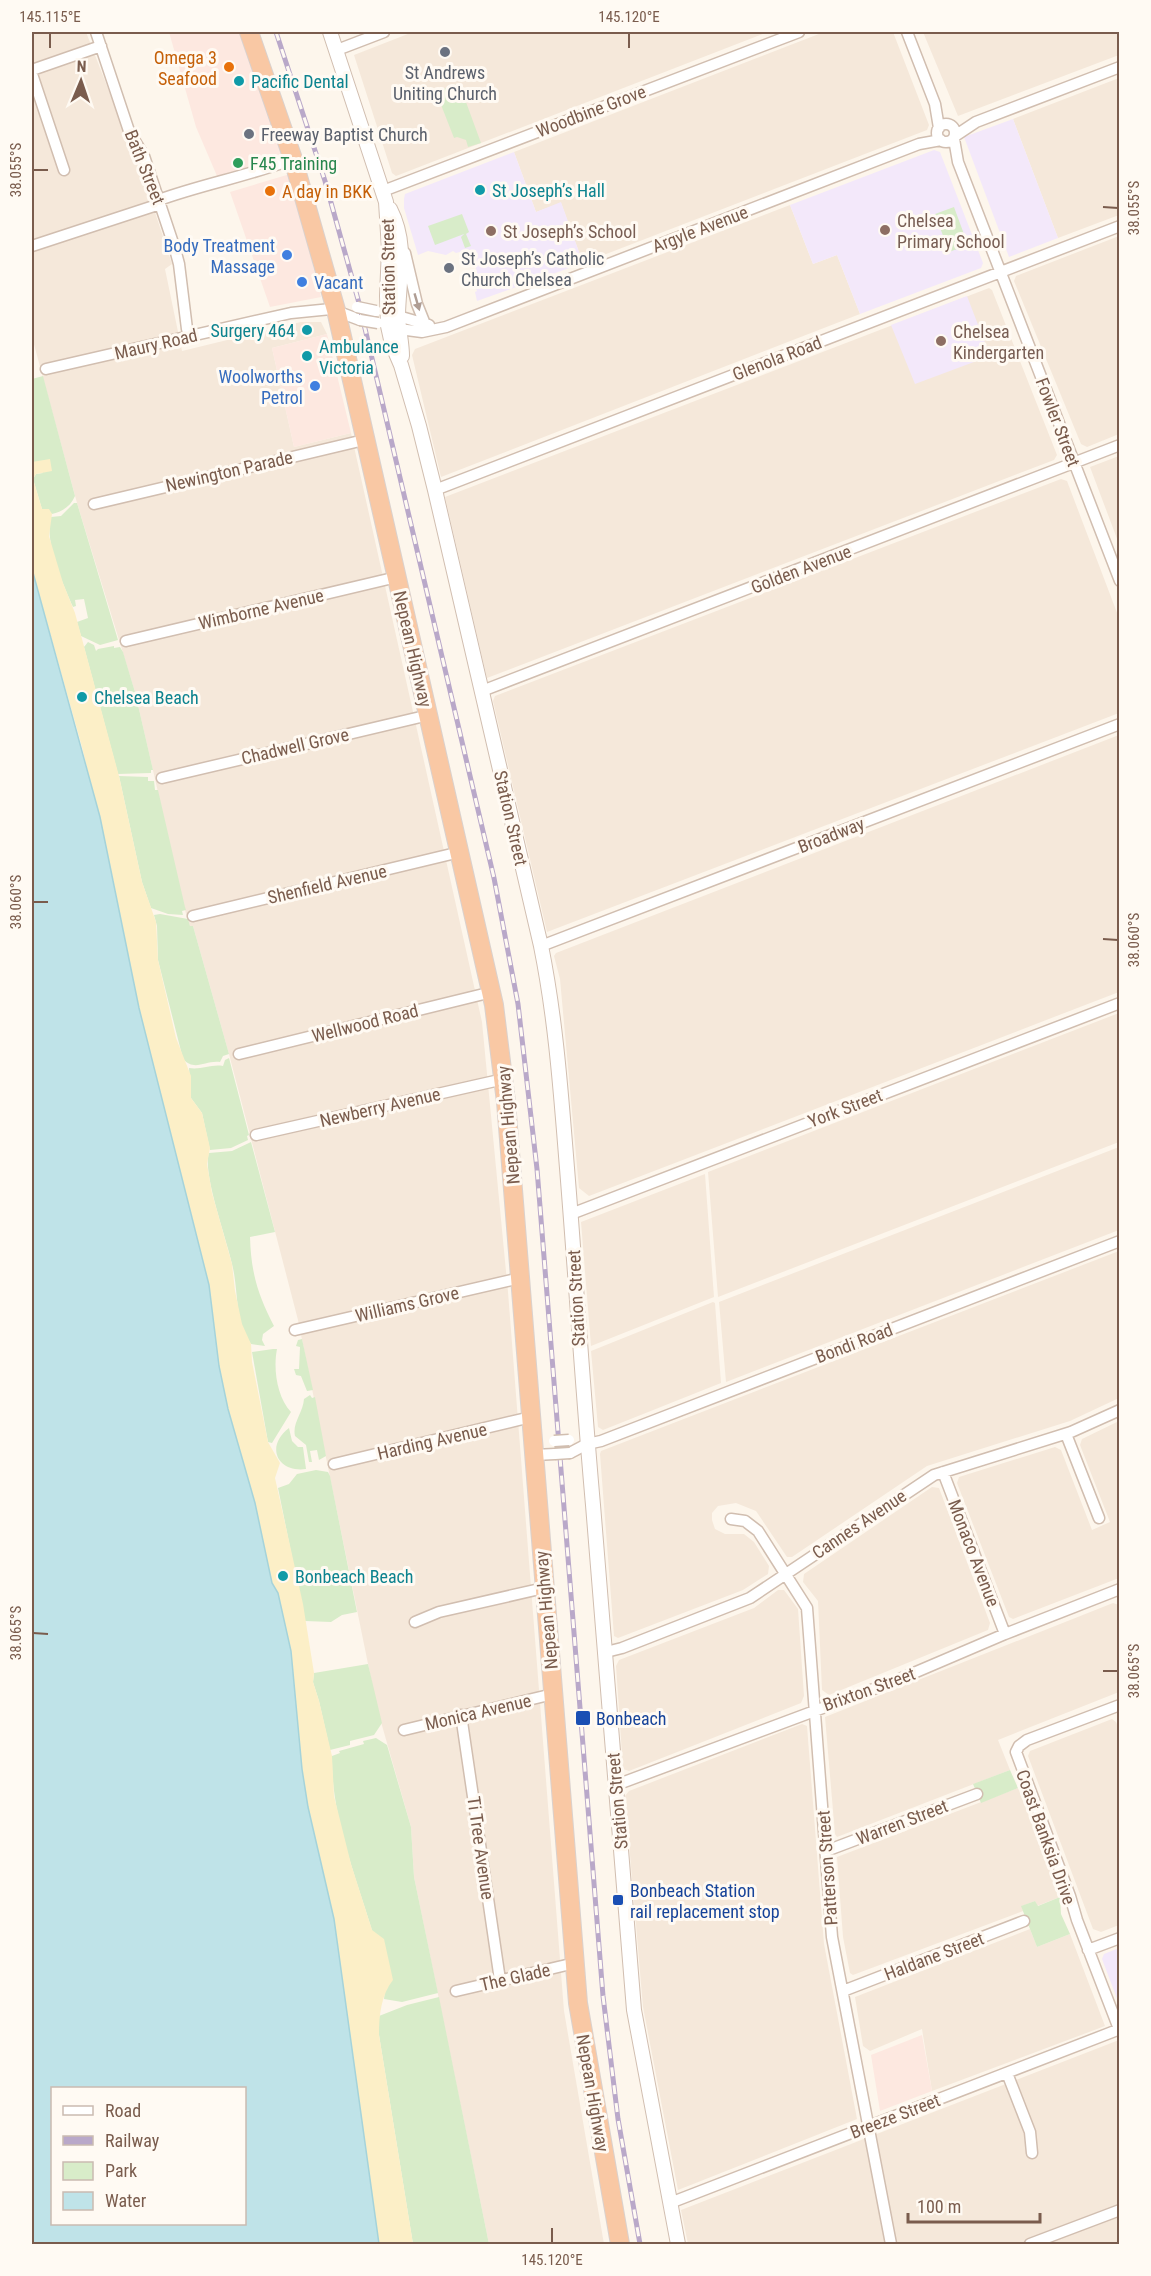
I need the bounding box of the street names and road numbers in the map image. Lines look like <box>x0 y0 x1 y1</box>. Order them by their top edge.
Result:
street label: Woodbine Grove <box>533 80 649 142</box>
street label: Bath Street <box>121 127 169 207</box>
street label: Argyle Avenue <box>649 201 751 257</box>
street label: Station Street <box>377 218 399 316</box>
street label: Maury Road <box>113 324 199 364</box>
street label: Glenola Road <box>729 331 825 385</box>
street label: Fowler Street <box>1031 375 1085 469</box>
street label: Newington Parade <box>163 446 295 496</box>
street label: Golden Avenue <box>748 540 854 598</box>
street label: Wimborne Avenue <box>196 584 326 634</box>
street label: Nepean Highway <box>389 589 437 710</box>
street label: Chadwell Grove <box>239 723 351 769</box>
street label: Station Street <box>490 768 532 868</box>
street label: Broadway <box>795 813 868 857</box>
street label: Shenfield Avenue <box>265 860 389 908</box>
street label: Wellwood Road <box>310 1000 420 1046</box>
street label: Nepean Highway <box>492 1064 524 1185</box>
street label: Newberry Avenue <box>318 1083 442 1131</box>
street label: York Street <box>805 1084 885 1132</box>
street label: Station Street <box>563 1249 589 1347</box>
street label: Williams Grove <box>353 1282 461 1326</box>
street label: Bondi Road <box>812 1319 896 1367</box>
street label: Harding Avenue <box>375 1418 489 1464</box>
street label: Cannes Avenue <box>808 1485 910 1563</box>
street label: Monaco Avenue <box>944 1496 1004 1610</box>
street label: Nepean Highway <box>530 1549 562 1670</box>
street label: Brixton Street <box>820 1663 918 1715</box>
street label: Monica Avenue <box>423 1690 533 1734</box>
street label: Station Street <box>602 1752 632 1850</box>
street label: Coast Banksia Drive <box>1012 1767 1080 1907</box>
street label: Ti Tree Avenue <box>463 1795 499 1901</box>
street label: Warren Street <box>853 1795 951 1849</box>
street label: Patterson Street <box>813 1810 841 1926</box>
street label: Haldane Street <box>881 1927 987 1985</box>
street label: The Glade <box>478 1959 552 1995</box>
street label: Nepean Highway <box>572 2033 614 2154</box>
street label: Breeze Street <box>847 2089 943 2143</box>

